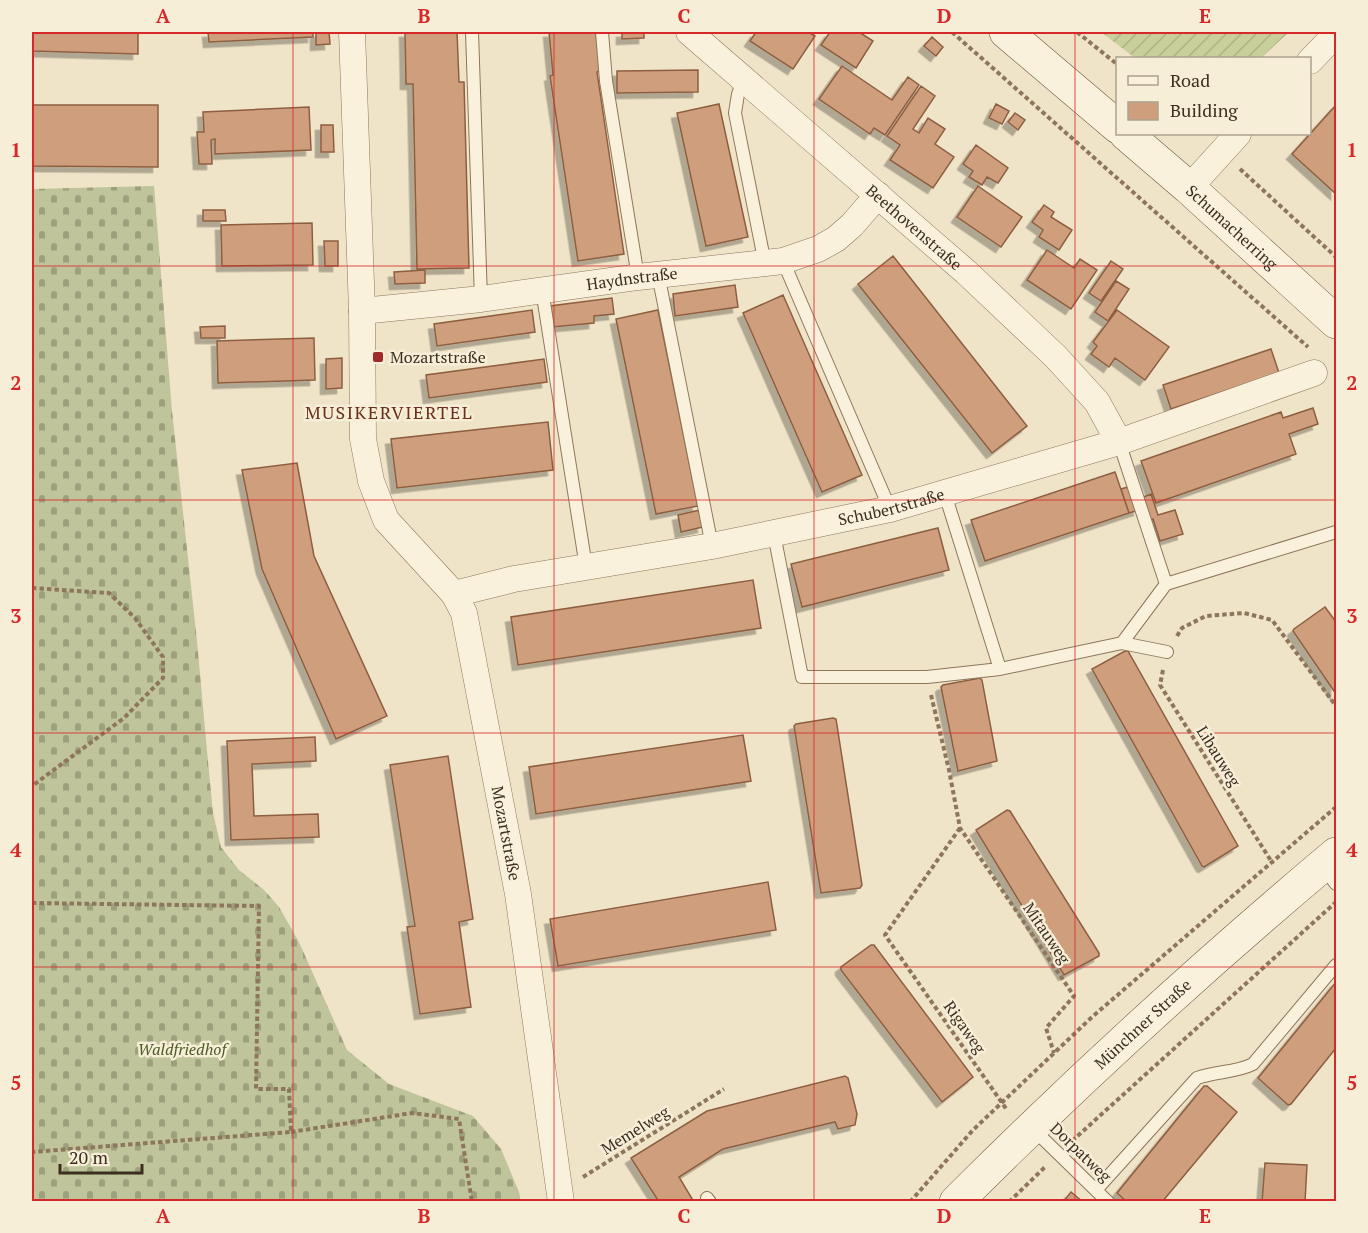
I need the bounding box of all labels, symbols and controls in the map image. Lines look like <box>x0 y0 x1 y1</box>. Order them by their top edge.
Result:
text: A <box>156 2 171 29</box>
text: B <box>418 2 431 29</box>
text: C <box>677 2 691 29</box>
text: D <box>937 2 951 29</box>
text: E <box>1199 2 1211 29</box>
legend <box>1116 57 1311 135</box>
text: Road <box>1170 68 1210 92</box>
text: Building <box>1170 98 1238 122</box>
text: 1 <box>10 136 22 163</box>
text: 1 <box>1346 136 1358 163</box>
street label: Beethovenstraße <box>861 179 967 275</box>
street label: Schumacherring <box>1181 180 1283 275</box>
street label: Haydnstraße <box>585 262 679 295</box>
place label: Mozartstraße <box>390 346 486 368</box>
marker: Mozartstraße <box>371 350 385 364</box>
text: 2 <box>10 369 22 396</box>
text: 2 <box>1346 369 1358 396</box>
district label: MUSIKERVIERTEL <box>305 400 473 424</box>
street label: Schubertstraße <box>836 483 947 531</box>
text: 3 <box>10 602 22 629</box>
text: 3 <box>1346 602 1358 629</box>
street label: Libauweg <box>1192 722 1247 791</box>
street label: Mozartstraße <box>486 784 526 882</box>
text: 4 <box>10 836 22 863</box>
text: 4 <box>1346 836 1358 863</box>
street label: Mitauweg <box>1018 898 1076 969</box>
street label: Münchner Straße <box>1089 974 1196 1074</box>
street label: Rigaweg <box>939 996 991 1058</box>
park label: Waldfriedhof <box>138 1038 229 1060</box>
text: 5 <box>10 1069 22 1096</box>
text: 5 <box>1346 1069 1358 1096</box>
street label: Memelweg <box>597 1100 674 1160</box>
street label: Dorpatweg <box>1046 1117 1117 1187</box>
scale bar <box>60 1137 142 1175</box>
text: 20 m <box>69 1145 109 1169</box>
text: A <box>156 1202 171 1229</box>
text: B <box>418 1202 431 1229</box>
text: C <box>677 1202 691 1229</box>
text: D <box>937 1202 951 1229</box>
text: E <box>1199 1202 1211 1229</box>

